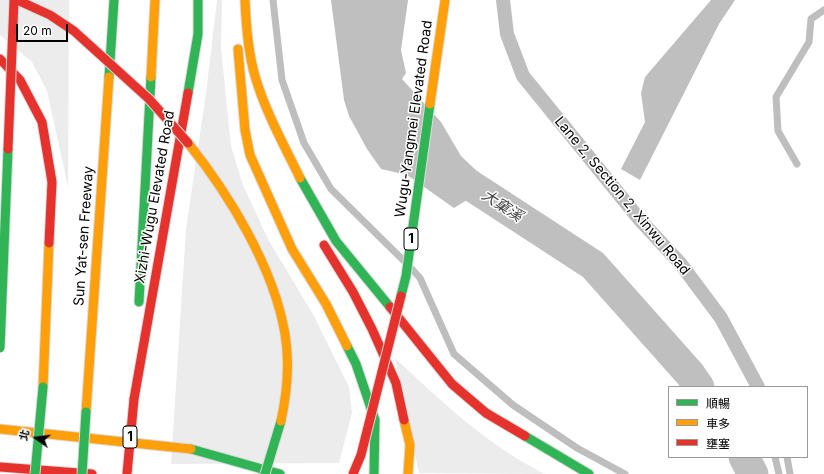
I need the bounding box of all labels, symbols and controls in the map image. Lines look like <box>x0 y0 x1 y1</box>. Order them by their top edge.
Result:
scale bar <box>18 16 70 42</box>
street label: Wugu-Yangmei Elevated Road <box>392 19 436 219</box>
text: 20 m <box>23 23 52 38</box>
street label: Xizhi-Wugu Elevated Road <box>132 109 178 285</box>
street label: Lane 2, Section 2, Xinwu Road <box>551 113 693 279</box>
street label: Sun Yat-sen Freeway <box>71 165 97 307</box>
water label: 大窠溪 <box>478 186 526 226</box>
road number: 1 <box>404 228 418 250</box>
legend <box>668 386 808 458</box>
text: 順暢 <box>706 396 730 411</box>
text: 車多 <box>706 416 730 431</box>
north arrow <box>16 418 56 458</box>
road number: 1 <box>123 426 137 448</box>
text: 北 <box>16 428 32 442</box>
text: 壅塞 <box>706 436 730 451</box>

